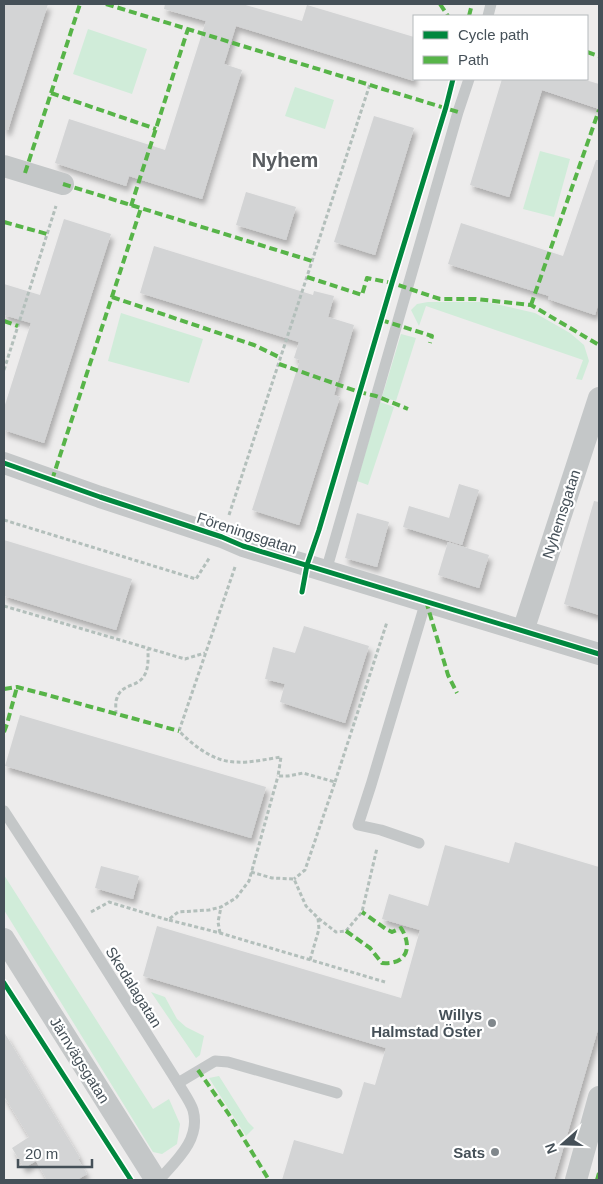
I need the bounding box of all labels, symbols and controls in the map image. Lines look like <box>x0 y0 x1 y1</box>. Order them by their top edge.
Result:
legend <box>413 15 588 80</box>
text: Cycle path <box>458 26 529 43</box>
text: Path <box>458 51 489 68</box>
district label: Nyhem <box>252 149 318 171</box>
street label: Nyhemsgatan <box>539 467 583 561</box>
street label: Föreningsgatan <box>195 509 299 557</box>
street label: Skedalagatan <box>102 944 166 1030</box>
place label: Willys Halmstad Öster <box>371 1006 482 1040</box>
street label: Järnvägsgatan <box>47 1014 113 1106</box>
marker: Willys Halmstad Öster <box>486 1017 498 1029</box>
north arrow <box>538 1119 588 1169</box>
scale bar <box>18 1136 91 1168</box>
text: N <box>542 1141 560 1156</box>
place label: Sats <box>453 1144 485 1161</box>
text: 20 m <box>25 1145 58 1162</box>
marker: Sats <box>489 1146 501 1158</box>

